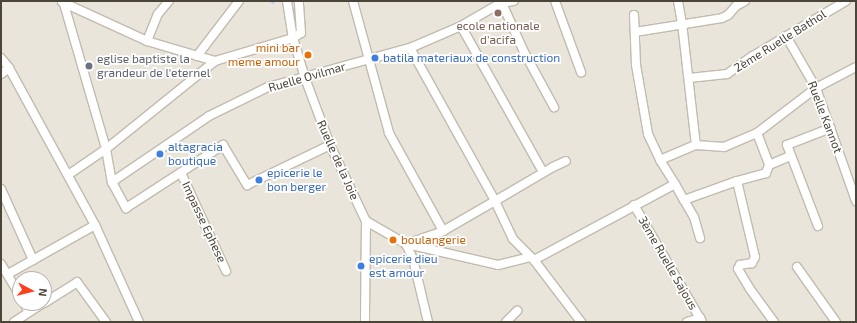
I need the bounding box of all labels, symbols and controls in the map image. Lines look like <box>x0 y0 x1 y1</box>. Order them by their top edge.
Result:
street label: 2ème Ruelle Bathol <box>731 7 829 75</box>
marker: ecole nationale d'acifa <box>493 8 503 18</box>
place label: ecole nationale d'acifa <box>456 19 540 47</box>
place label: mini bar meme amour <box>228 41 300 69</box>
marker: mini bar meme amour <box>303 50 313 60</box>
place label: batila materiaux de construction <box>383 51 560 65</box>
place label: eglise baptiste la grandeur de l'eternel <box>97 52 211 80</box>
marker: batila materiaux de construction <box>370 53 380 63</box>
street label: Ruelle Ovilmar <box>267 59 347 95</box>
marker: eglise baptiste la grandeur de l'eternel <box>84 61 94 71</box>
street label: Ruelle Kannot <box>805 79 845 155</box>
street label: Ruelle de la Joie <box>314 118 362 202</box>
place label: altagracia boutique <box>168 140 223 168</box>
marker: altagracia boutique <box>155 149 165 159</box>
place label: epicerie le bon berger <box>267 166 326 194</box>
marker: epicerie le bon berger <box>254 175 264 185</box>
street label: Impasse Ephese <box>179 179 229 265</box>
street label: 3ème Ruelle Sajous <box>635 214 701 312</box>
place label: boulangerie <box>401 233 466 247</box>
marker: boulangerie <box>388 235 398 245</box>
place label: epicerie dieu est amour <box>369 252 438 280</box>
marker: epicerie dieu est amour <box>356 261 366 271</box>
north arrow <box>12 271 52 311</box>
text: N <box>36 288 50 297</box>

